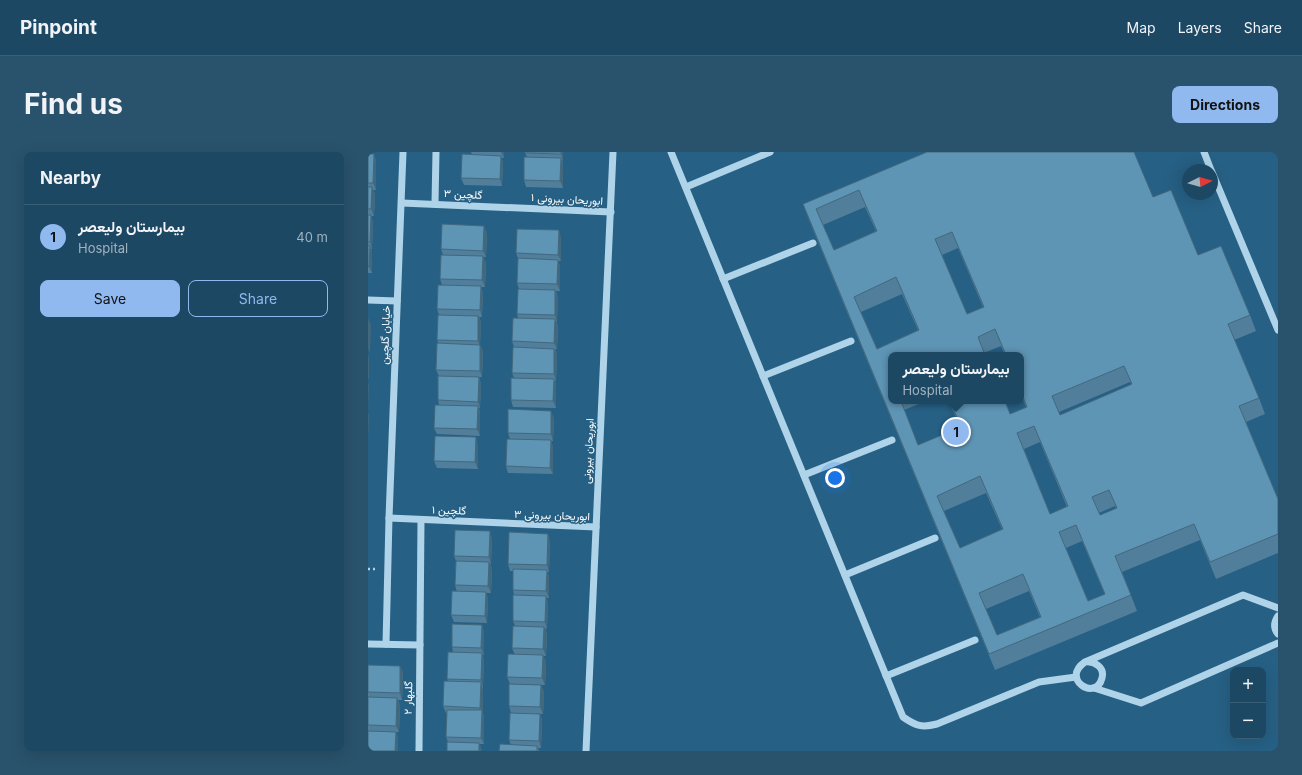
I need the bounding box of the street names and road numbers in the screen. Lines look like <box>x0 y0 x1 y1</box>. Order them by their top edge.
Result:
street label: گلچین ۳ <box>443 186 483 203</box>
street label: ابوریحان بیرونی ۱ <box>531 190 603 208</box>
street label: خیابان گلچین <box>377 305 394 365</box>
street label: ابوریحان بیرونی <box>579 418 597 484</box>
street label: گلچین ۱ <box>431 502 467 519</box>
street label: ابوریحان بیرونی ۳ <box>514 507 590 523</box>
street label: گلبهار ۲ <box>401 681 415 715</box>

